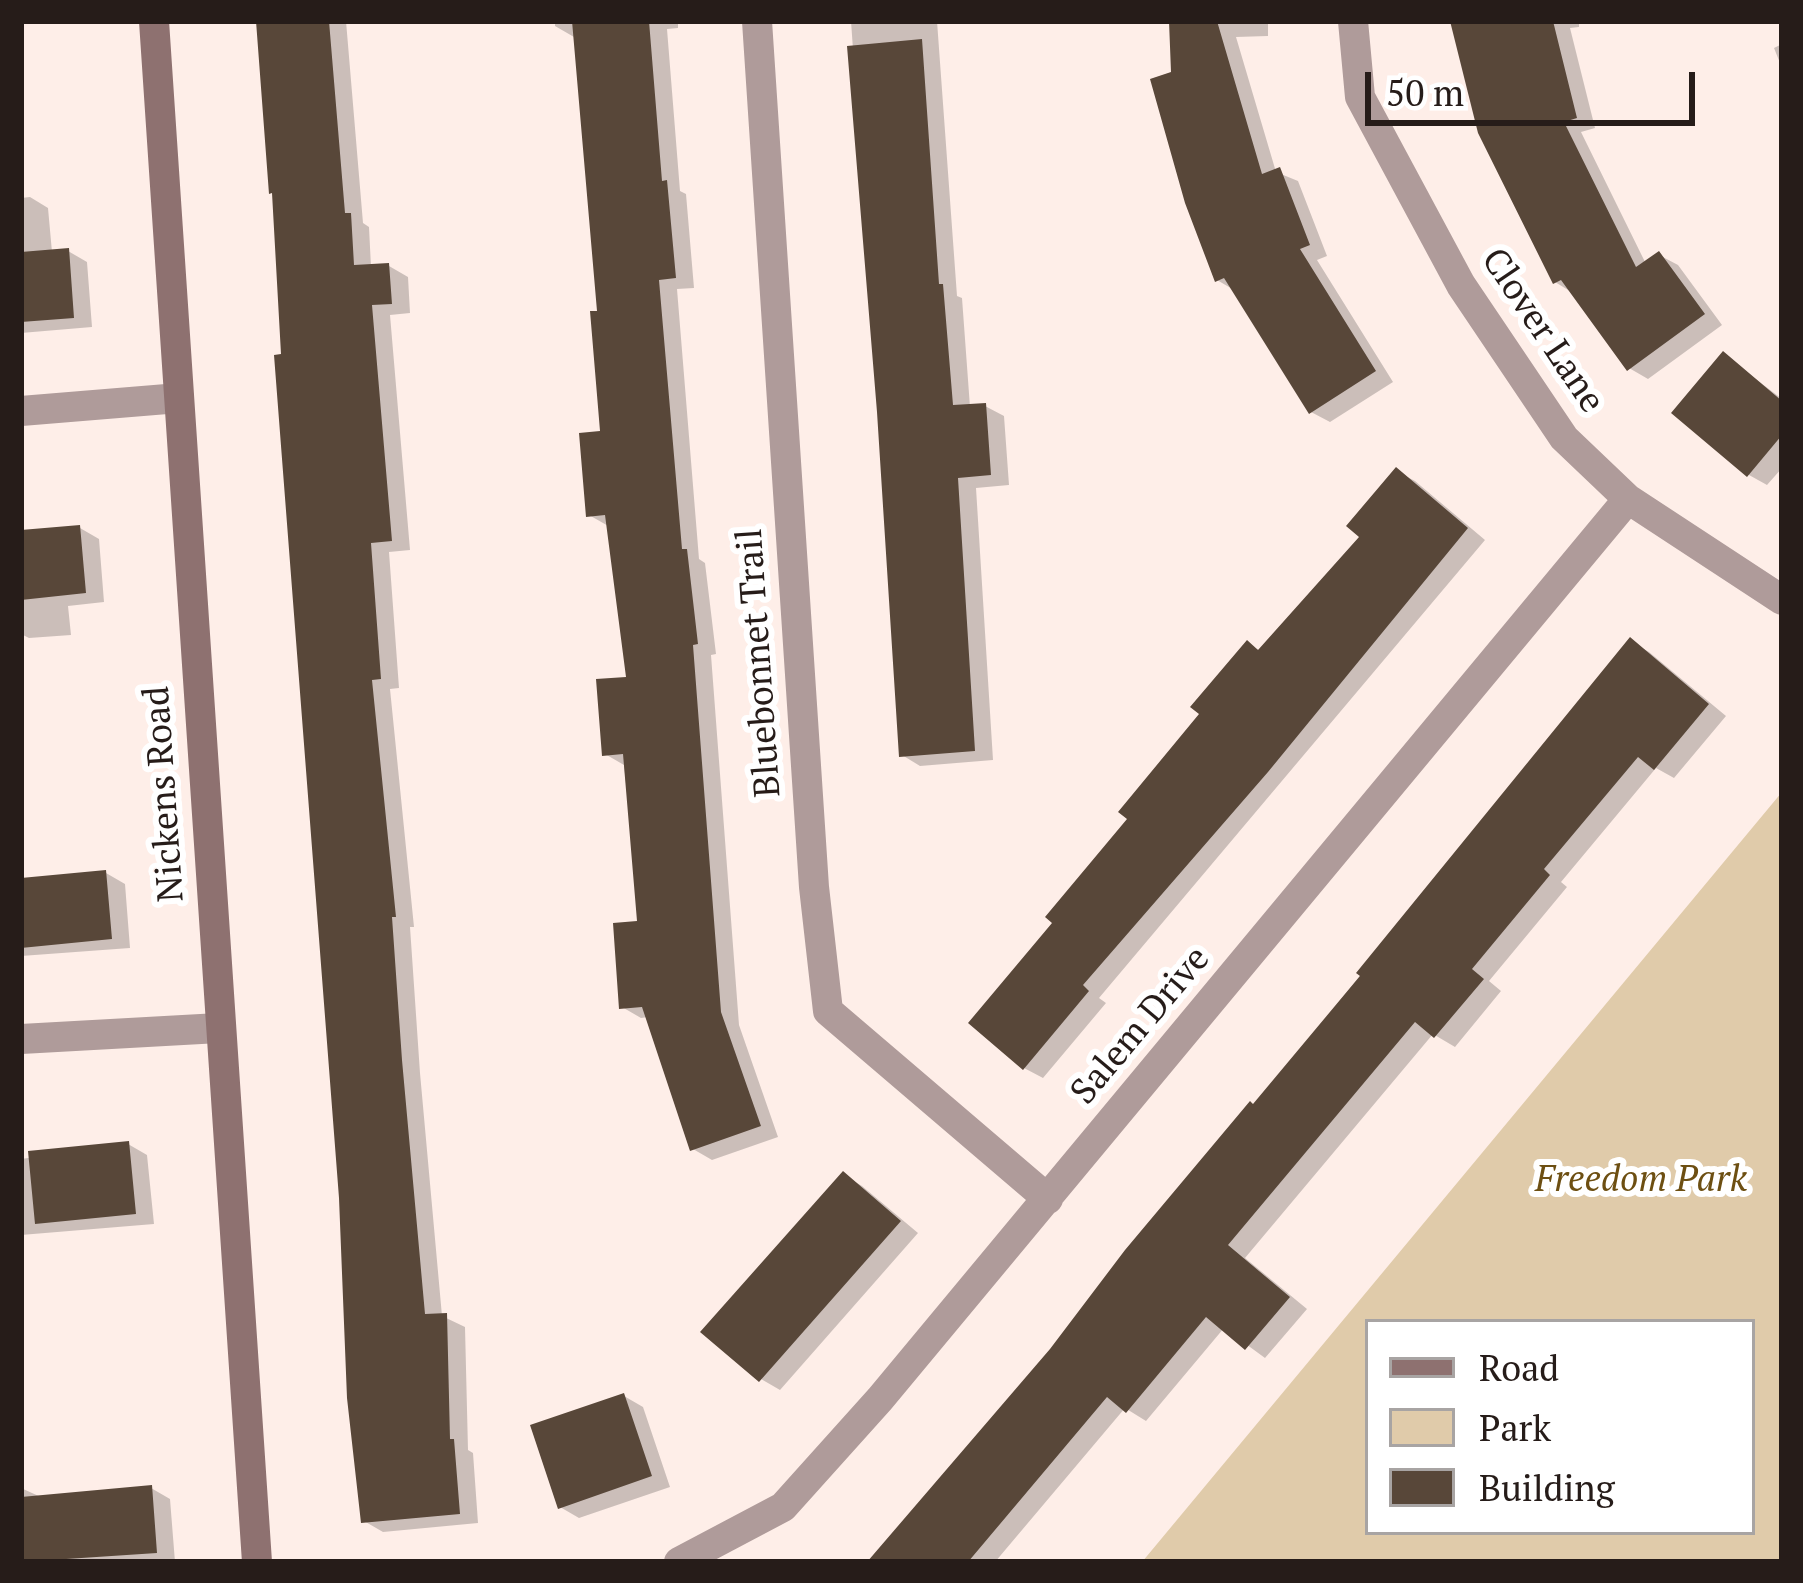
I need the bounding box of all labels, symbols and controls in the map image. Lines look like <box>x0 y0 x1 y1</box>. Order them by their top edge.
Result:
scale bar <box>1371 48 1701 122</box>
text: 50 m <box>1386 69 1464 116</box>
street label: Clover Lane <box>1471 241 1613 421</box>
street label: Bluebonnet Trail <box>729 527 791 799</box>
street label: Nickens Road <box>136 685 194 903</box>
street label: Salem Drive <box>1063 939 1219 1113</box>
park label: Freedom Park <box>1535 1159 1747 1203</box>
legend <box>1365 1319 1755 1535</box>
text: Road <box>1479 1344 1559 1391</box>
text: Park <box>1479 1404 1551 1451</box>
text: Building <box>1479 1464 1615 1511</box>

